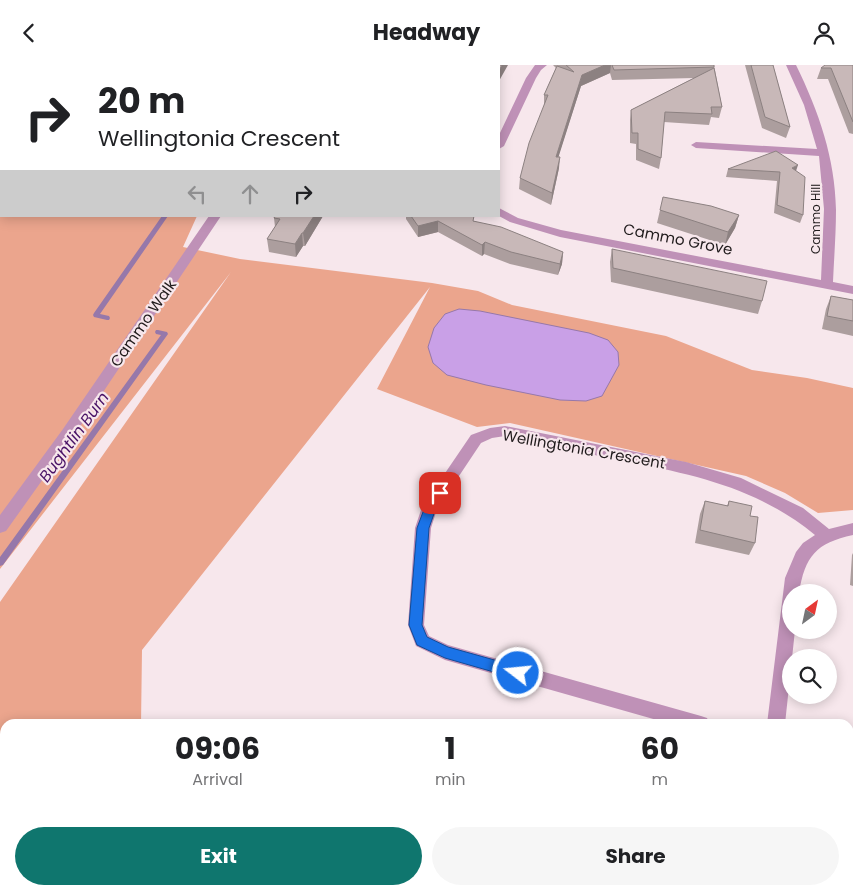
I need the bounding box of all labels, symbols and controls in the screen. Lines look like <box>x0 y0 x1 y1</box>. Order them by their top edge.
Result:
text: Headway <box>373 17 480 48</box>
icon: back <box>15 19 43 47</box>
icon: person <box>810 19 838 47</box>
text: 20 m <box>98 76 185 125</box>
icon: right <box>15 85 80 150</box>
text: Wellingtonia Crescent <box>98 123 340 154</box>
icon: left <box>183 180 211 208</box>
icon: ahead <box>236 180 264 208</box>
icon: right <box>289 180 317 208</box>
street label: Cammo Hill <box>807 184 824 254</box>
street label: Cammo Grove <box>622 218 734 260</box>
street label: Cammo Walk <box>105 275 181 371</box>
water label: Bughtlin Burn <box>34 387 114 487</box>
street label: Wellingtonia Crescent <box>501 424 667 474</box>
pin <box>419 472 461 514</box>
icon: arrive <box>426 479 454 507</box>
north arrow <box>782 584 838 639</box>
map controls <box>782 584 837 704</box>
position arrow <box>491 646 543 698</box>
button: search <box>782 649 837 704</box>
text: 09:06 <box>175 727 260 770</box>
text: 1 <box>445 727 456 770</box>
text: 60 <box>640 727 679 770</box>
text: Arrival <box>192 768 243 791</box>
text: min <box>435 768 466 791</box>
text: m <box>652 768 668 791</box>
button: Exit <box>15 827 422 885</box>
button: Share <box>432 827 839 885</box>

